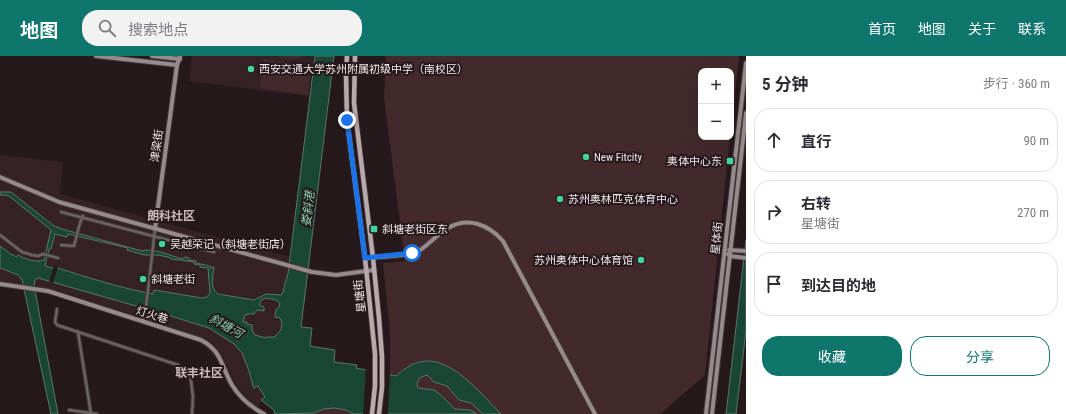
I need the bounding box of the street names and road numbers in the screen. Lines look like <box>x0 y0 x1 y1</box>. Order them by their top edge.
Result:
street label: 津梁街 <box>148 129 166 163</box>
street label: 星体街 <box>709 221 725 255</box>
street label: 星塘街 <box>352 279 368 313</box>
street label: 灯火巷 <box>134 304 170 326</box>

